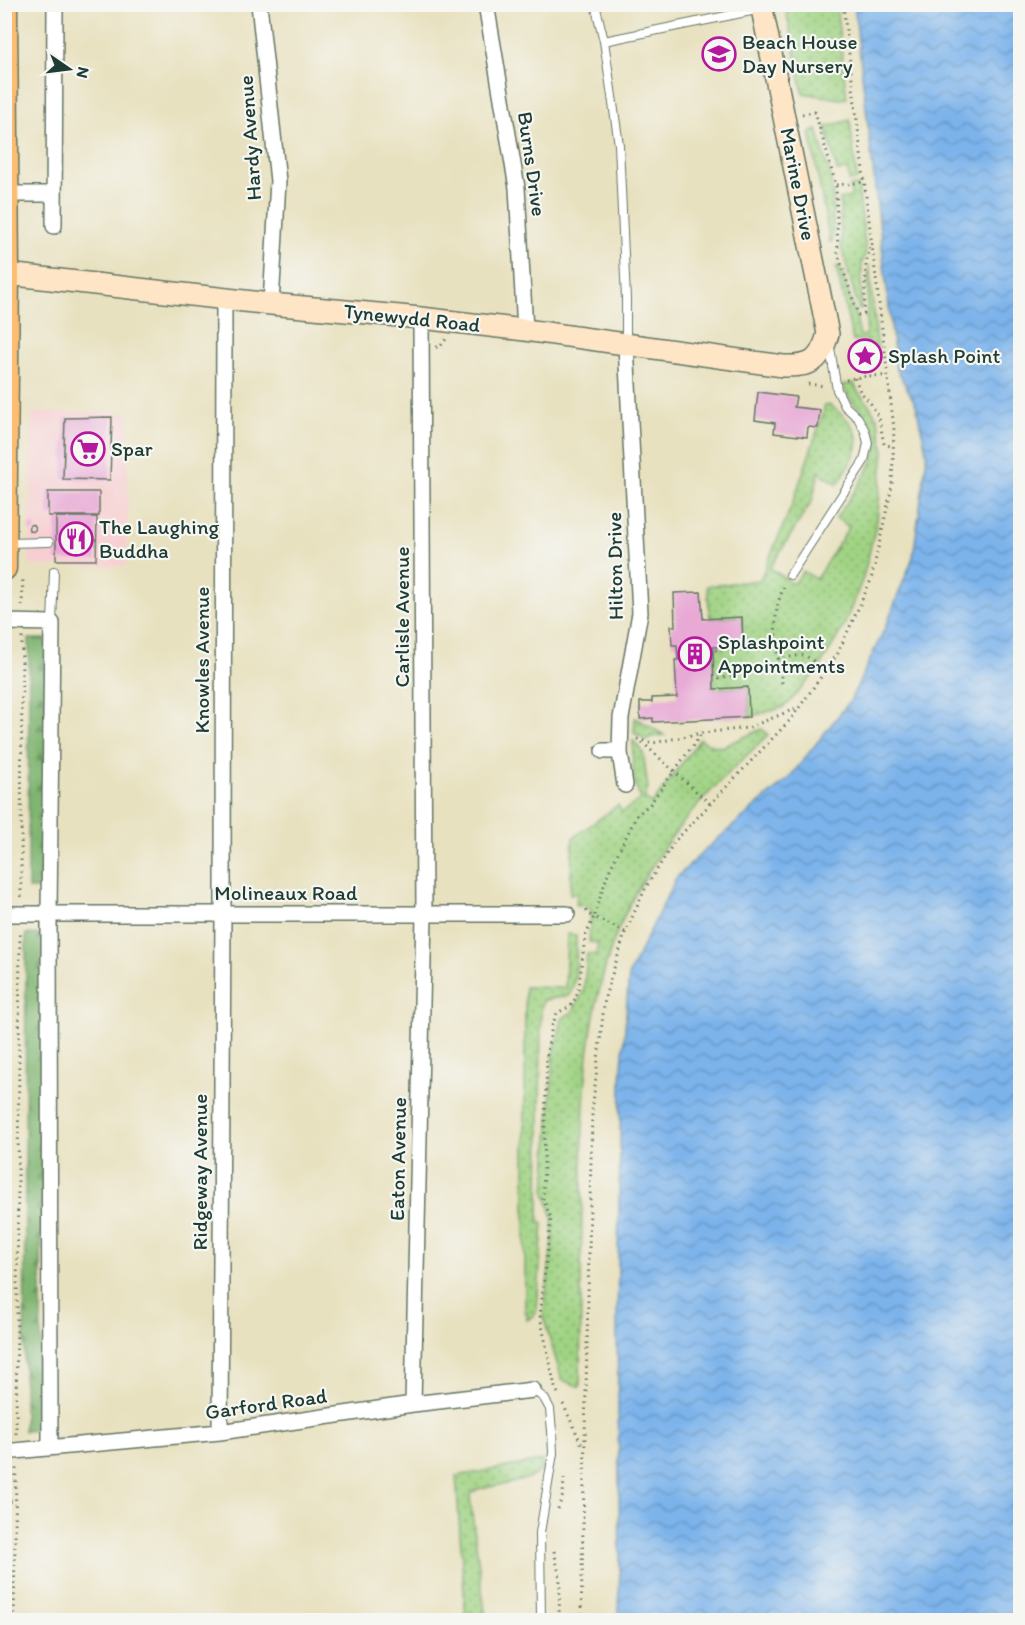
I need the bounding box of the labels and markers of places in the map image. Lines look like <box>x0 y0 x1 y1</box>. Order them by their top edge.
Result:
place label: Beach House Day Nursery <box>742 29 857 78</box>
school or university icon: Beach House Day Nursery <box>701 36 737 72</box>
place icon: Splash Point <box>847 338 883 374</box>
place label: Splash Point <box>888 343 1000 368</box>
supermarket icon: Spar <box>70 431 106 467</box>
place label: Spar <box>111 436 153 461</box>
place label: The Laughing Buddha <box>99 514 220 563</box>
restaurant icon: The Laughing Buddha <box>58 521 94 557</box>
place label: Splashpoint Appointments <box>718 629 845 678</box>
building icon: Splashpoint Appointments <box>677 636 713 672</box>

